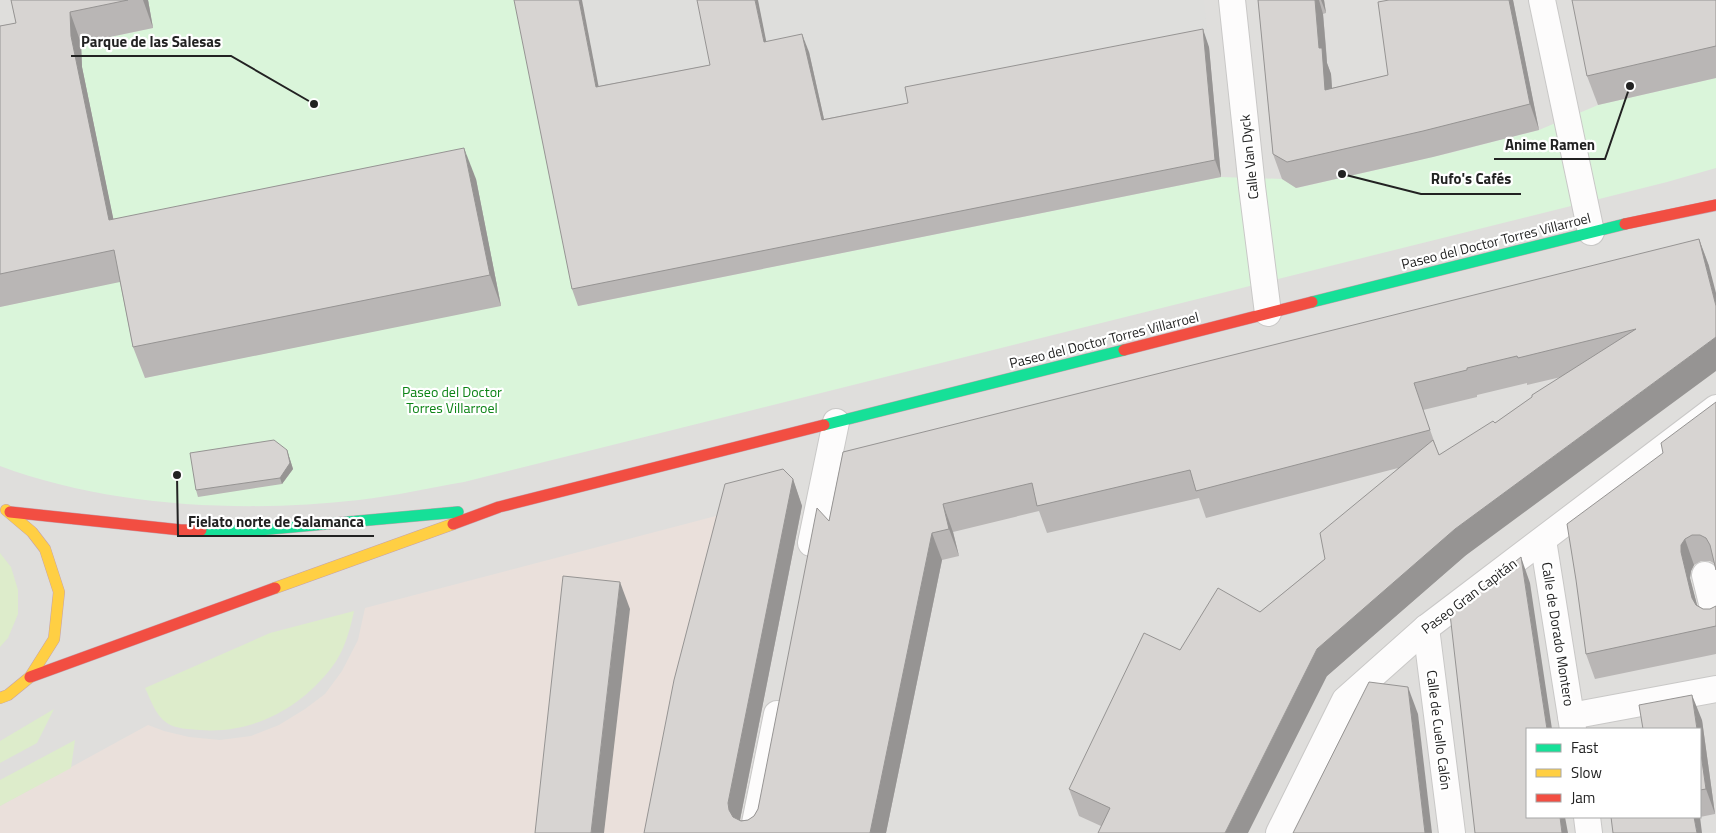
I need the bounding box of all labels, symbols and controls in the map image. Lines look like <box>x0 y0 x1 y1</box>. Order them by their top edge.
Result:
callout: Parque de las Salesas <box>71 26 231 56</box>
text: Parque de las Salesas <box>81 30 221 53</box>
street label: Calle Van Dyck <box>1234 113 1263 200</box>
callout: Anime Ramen <box>1494 129 1605 159</box>
text: Anime Ramen <box>1505 133 1595 156</box>
callout: Rufo's Cafés <box>1421 164 1521 194</box>
text: Rufo's Cafés <box>1431 167 1511 190</box>
street label: Paseo del Doctor Torres Villarroel <box>1399 207 1593 274</box>
street label: Paseo del Doctor Torres Villarroel <box>1007 306 1201 373</box>
park label: Paseo del Doctor Torres Villarroel <box>402 381 502 418</box>
callout: Fielato norte de Salamanca <box>178 506 374 536</box>
text: Fielato norte de Salamanca <box>188 510 364 533</box>
street label: Paseo Gran Capitán <box>1416 553 1521 639</box>
street label: Calle de Dorado Montero <box>1537 560 1580 707</box>
street label: Calle de Cuello Calón <box>1422 669 1457 791</box>
legend <box>1526 728 1701 818</box>
text: Fast <box>1571 736 1599 759</box>
text: Slow <box>1571 761 1602 784</box>
text: Jam <box>1571 786 1595 809</box>

